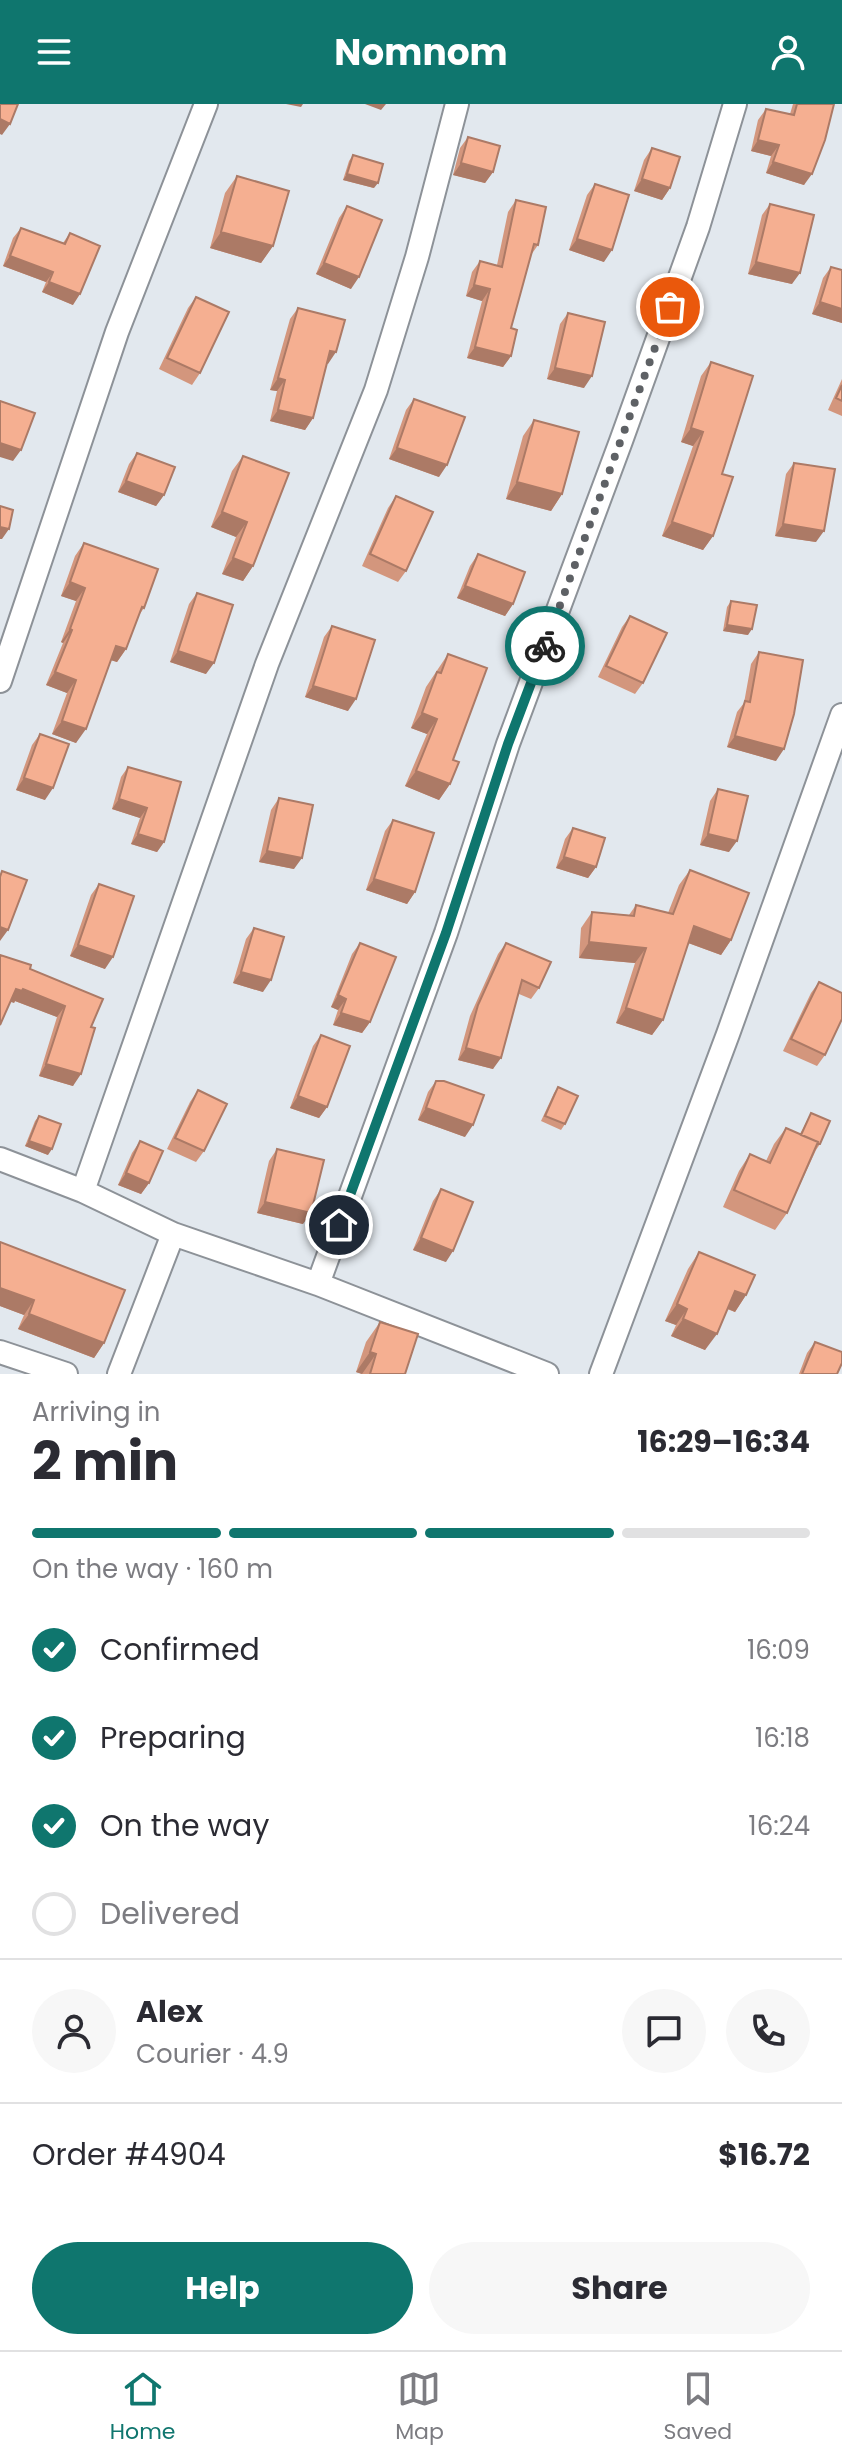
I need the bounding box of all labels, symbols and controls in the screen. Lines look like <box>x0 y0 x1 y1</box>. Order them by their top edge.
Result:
text: Nomnom <box>334 27 508 78</box>
icon: menu <box>32 30 76 74</box>
icon: person <box>766 30 810 74</box>
pin <box>636 273 704 341</box>
icon: bag <box>648 285 692 329</box>
courier <box>505 606 585 686</box>
icon: bike <box>523 624 567 668</box>
pin <box>305 1191 373 1259</box>
icon: home <box>317 1203 361 1247</box>
text: Arriving in <box>32 1394 161 1430</box>
text: 16:29–16:34 <box>637 1420 810 1463</box>
text: 2 min <box>32 1425 178 1498</box>
text: On the way · 160 m <box>32 1551 273 1587</box>
icon: check <box>32 1628 76 1672</box>
text: Confirmed <box>100 1628 260 1671</box>
text: 16:09 <box>747 1632 810 1668</box>
icon: check <box>32 1716 76 1760</box>
text: Preparing <box>100 1716 246 1759</box>
text: 16:18 <box>755 1720 810 1756</box>
icon: check <box>32 1804 76 1848</box>
text: On the way <box>100 1804 269 1847</box>
text: 16:24 <box>748 1808 810 1844</box>
text: Delivered <box>100 1892 240 1935</box>
button: person <box>32 1989 116 2073</box>
button: chat <box>622 1989 706 2073</box>
button: phone <box>726 1989 810 2073</box>
text: Alex <box>136 1990 203 2033</box>
text: Courier · 4.9 <box>136 2036 289 2072</box>
text: Order #4904 <box>32 2133 226 2176</box>
text: $16.72 <box>718 2133 810 2176</box>
button: Help <box>32 2242 413 2334</box>
button: Share <box>429 2242 810 2334</box>
tab: Home <box>110 2367 175 2448</box>
tab: Map <box>395 2367 444 2448</box>
tab: Saved <box>664 2367 732 2448</box>

